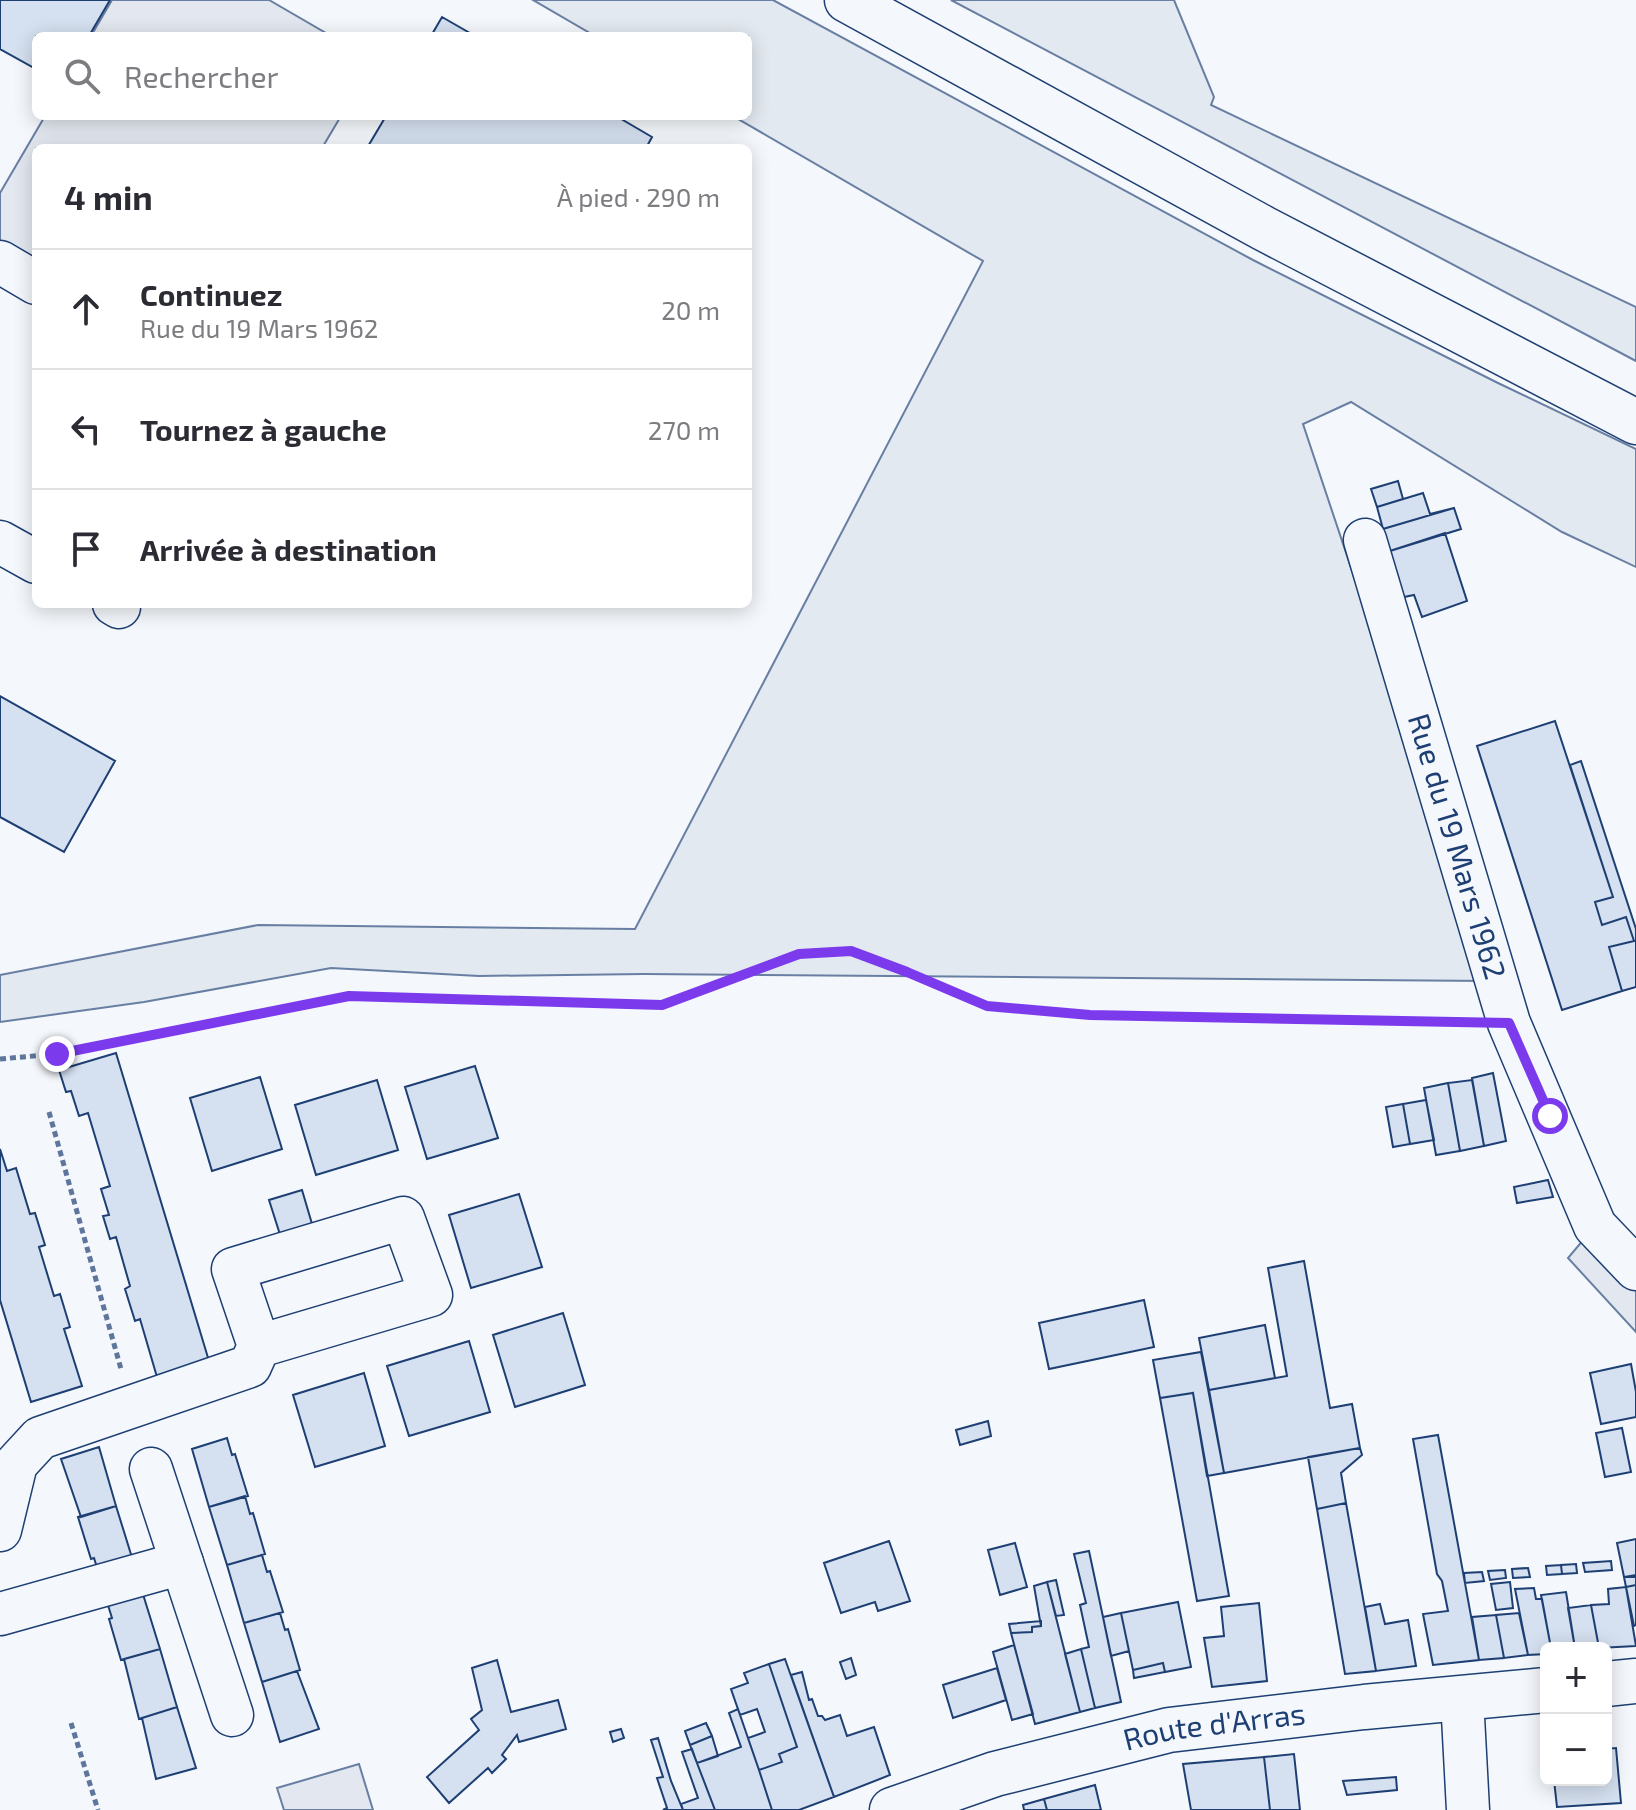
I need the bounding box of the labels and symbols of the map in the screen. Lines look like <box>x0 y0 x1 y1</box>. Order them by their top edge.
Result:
street label: Rue du 19 Mars 1962 <box>1402 709 1515 983</box>
route end <box>39 1036 75 1072</box>
route start <box>1532 1098 1568 1134</box>
street label: Route d'Arras <box>1119 1694 1307 1757</box>

